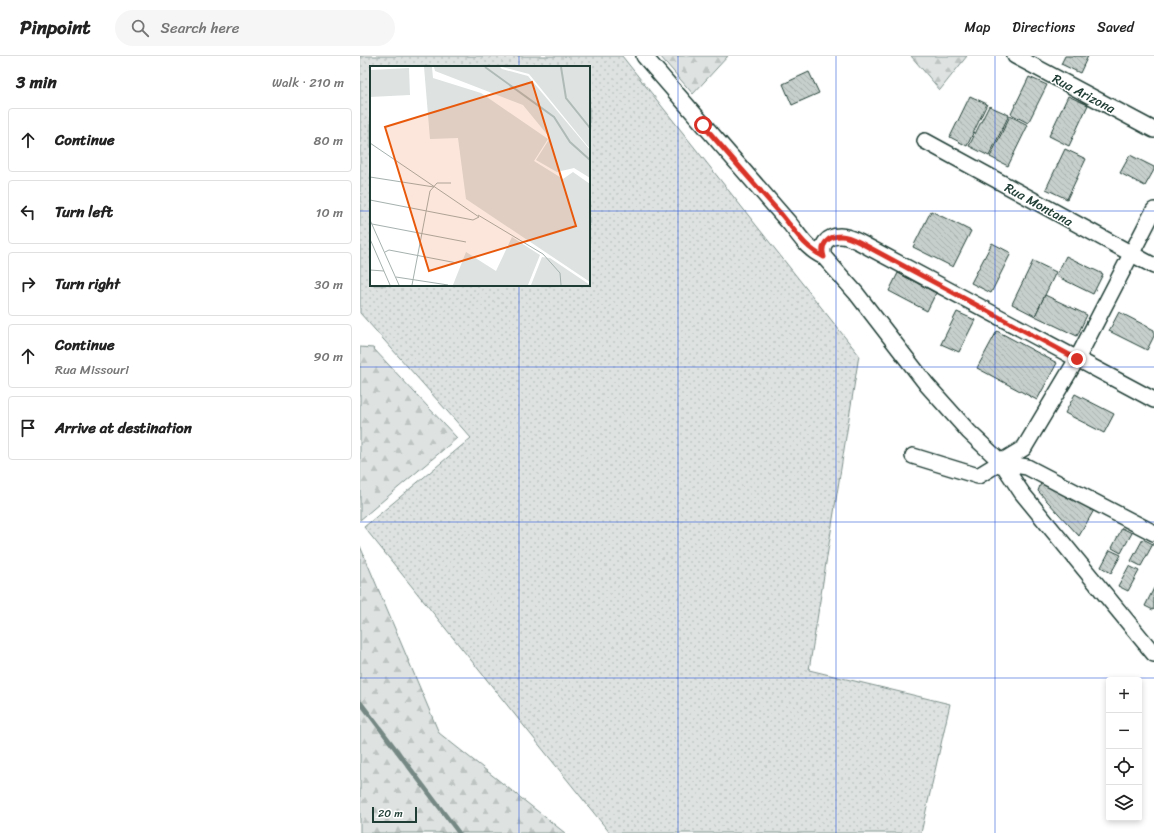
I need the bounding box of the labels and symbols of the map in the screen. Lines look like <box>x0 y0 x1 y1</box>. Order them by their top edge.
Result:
inset map <box>370 66 590 286</box>
street label: Rua Arizona <box>1048 67 1120 120</box>
route start <box>694 116 712 134</box>
street label: Rua Montana <box>1000 176 1078 233</box>
route end <box>1068 350 1086 368</box>
scale bar <box>372 805 417 824</box>

